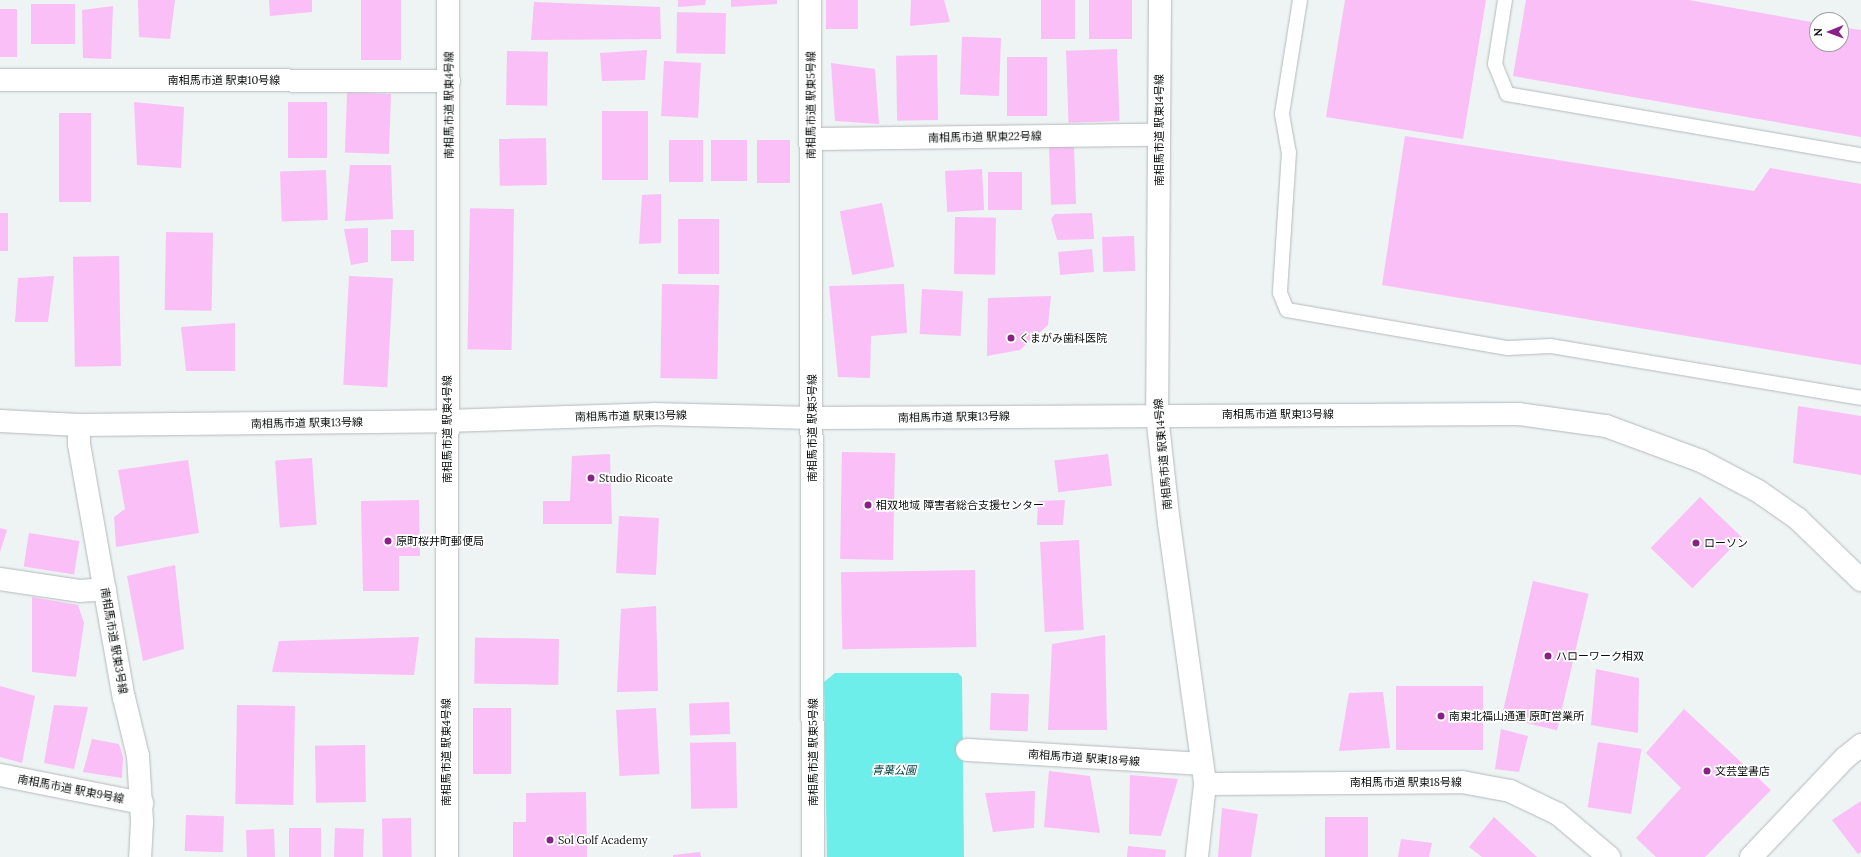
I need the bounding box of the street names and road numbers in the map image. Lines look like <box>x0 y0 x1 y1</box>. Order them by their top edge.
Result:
street label: 南相馬市道 駅東4号線 <box>442 51 456 159</box>
street label: 南相馬市道 駅東5号線 <box>804 51 818 159</box>
street label: 南相馬市道 駅東10号線 <box>168 73 280 87</box>
street label: 南相馬市道 駅東14号線 <box>1152 74 1166 186</box>
street label: 南相馬市道 駅東22号線 <box>928 129 1042 145</box>
street label: 南相馬市道 駅東5号線 <box>805 374 819 482</box>
street label: 南相馬市道 駅東4号線 <box>440 375 454 483</box>
street label: 南相馬市道 駅東14号線 <box>1152 398 1174 510</box>
street label: 南相馬市道 駅東13号線 <box>1222 407 1334 421</box>
street label: 南相馬市道 駅東13号線 <box>575 408 687 424</box>
street label: 南相馬市道 駅東13号線 <box>898 409 1010 425</box>
street label: 南相馬市道 駅東13号線 <box>251 415 363 431</box>
street label: 南相馬市道 駅東3号線 <box>98 587 130 695</box>
street label: 南相馬市道 駅東4号線 <box>439 698 453 806</box>
street label: 南相馬市道 駅東5号線 <box>806 698 820 806</box>
street label: 南相馬市道 駅東18号線 <box>1028 748 1140 768</box>
street label: 南相馬市道 駅東9号線 <box>17 772 125 806</box>
street label: 南相馬市道 駅東18号線 <box>1350 775 1462 789</box>

